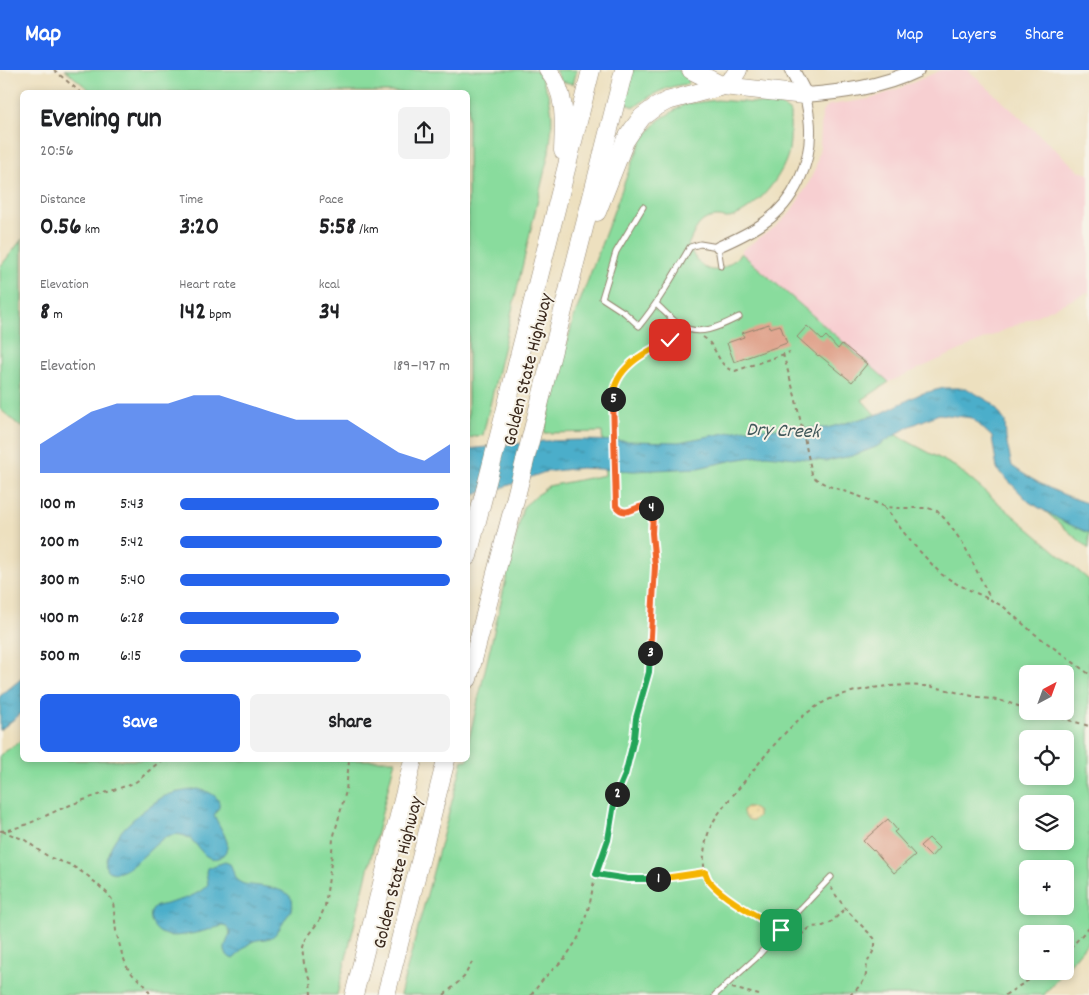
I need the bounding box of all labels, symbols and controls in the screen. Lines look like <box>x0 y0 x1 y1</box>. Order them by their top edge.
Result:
text: Map <box>25 18 61 52</box>
text: Map <box>896 23 923 48</box>
text: Layers <box>951 23 997 48</box>
text: Share <box>1025 23 1064 48</box>
text: Evening run <box>40 101 162 141</box>
button: share <box>398 107 450 159</box>
text: 20:56 <box>40 140 74 163</box>
text: Distance <box>40 190 86 210</box>
text: Time <box>179 190 203 210</box>
text: Pace <box>319 190 343 210</box>
text: 0.56 <box>40 210 82 246</box>
text: 3:20 <box>179 210 219 246</box>
text: 5:58 <box>319 210 356 246</box>
text: km <box>82 220 100 240</box>
text: /km <box>356 220 379 240</box>
text: Elevation <box>40 275 89 295</box>
text: Heart rate <box>179 275 236 295</box>
text: kcal <box>319 275 340 295</box>
street label: Golden State Highway <box>497 291 561 449</box>
text: 8 <box>40 295 50 331</box>
text: 142 <box>179 295 206 331</box>
text: 34 <box>319 295 340 331</box>
text: m <box>50 305 63 325</box>
text: bpm <box>206 305 231 325</box>
pin <box>649 319 691 361</box>
icon: check <box>656 326 684 354</box>
text: Elevation <box>40 355 96 378</box>
text: 189–197 m <box>393 355 450 378</box>
pin: 5 <box>600 386 626 412</box>
text: 5 <box>610 389 617 409</box>
water label: Dry Creek <box>746 417 822 447</box>
text: 100 m <box>40 493 76 516</box>
text: 5:43 <box>120 493 144 516</box>
pin: 4 <box>638 496 664 520</box>
text: 4 <box>649 498 654 518</box>
text: 200 m <box>40 531 79 554</box>
text: 5:42 <box>120 531 144 554</box>
text: 300 m <box>40 569 79 592</box>
text: 5:40 <box>120 569 145 592</box>
text: 400 m <box>40 607 79 630</box>
text: 6:28 <box>120 607 144 630</box>
pin: 3 <box>638 640 662 666</box>
text: 3 <box>647 643 654 663</box>
text: 500 m <box>40 645 80 668</box>
text: 6:15 <box>120 645 141 668</box>
north arrow <box>1019 665 1074 720</box>
map controls <box>1019 665 1074 980</box>
button: Save <box>40 694 240 752</box>
button: Share <box>250 694 450 752</box>
button: locate <box>1019 730 1074 785</box>
pin: 2 <box>604 782 630 806</box>
text: 2 <box>614 784 621 804</box>
street label: Golden State Highway <box>367 794 431 952</box>
button: layers <box>1019 795 1074 850</box>
button: + <box>1019 860 1074 915</box>
pin: 1 <box>646 866 670 892</box>
text: 1 <box>657 869 660 889</box>
pin <box>760 909 802 951</box>
icon: arrive <box>767 916 795 944</box>
button: − <box>1019 925 1074 980</box>

